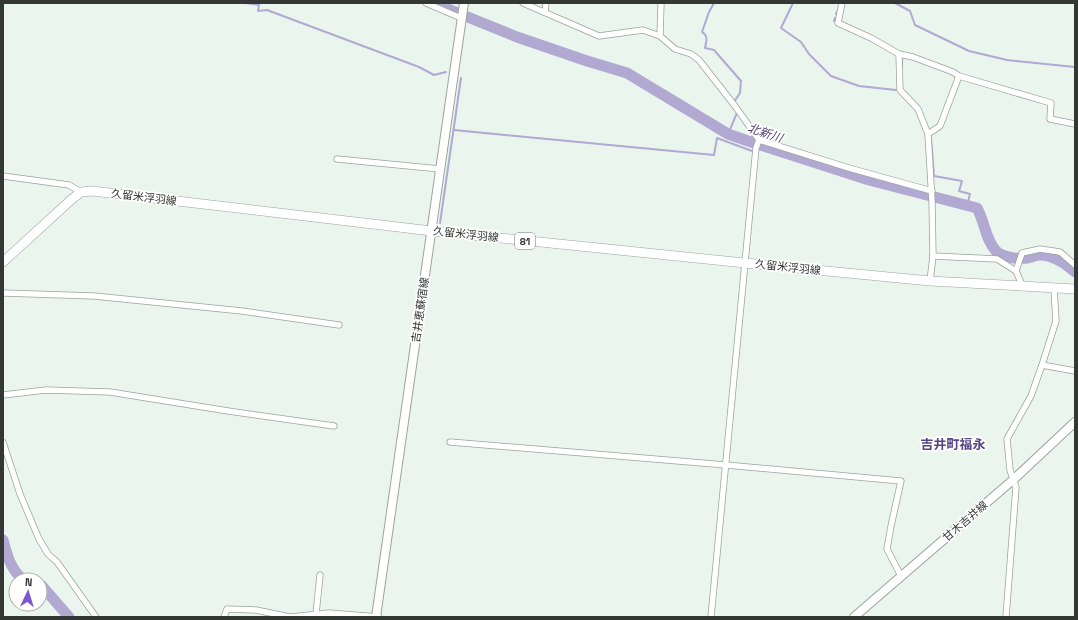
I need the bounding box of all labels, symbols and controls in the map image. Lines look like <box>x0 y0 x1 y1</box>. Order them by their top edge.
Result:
water label: 北新川 <box>745 120 786 147</box>
street label: 久留米浮羽線 <box>110 186 178 208</box>
street label: 久留米浮羽線 <box>432 224 500 244</box>
road number: 81 <box>515 233 535 249</box>
street label: 久留米浮羽線 <box>754 257 822 277</box>
street label: 吉井恵蘇宿線 <box>408 276 432 344</box>
district label: 吉井町福永 <box>920 436 986 453</box>
street label: 甘木吉井線 <box>940 498 990 544</box>
north arrow <box>8 572 48 612</box>
text: N <box>25 575 33 589</box>

